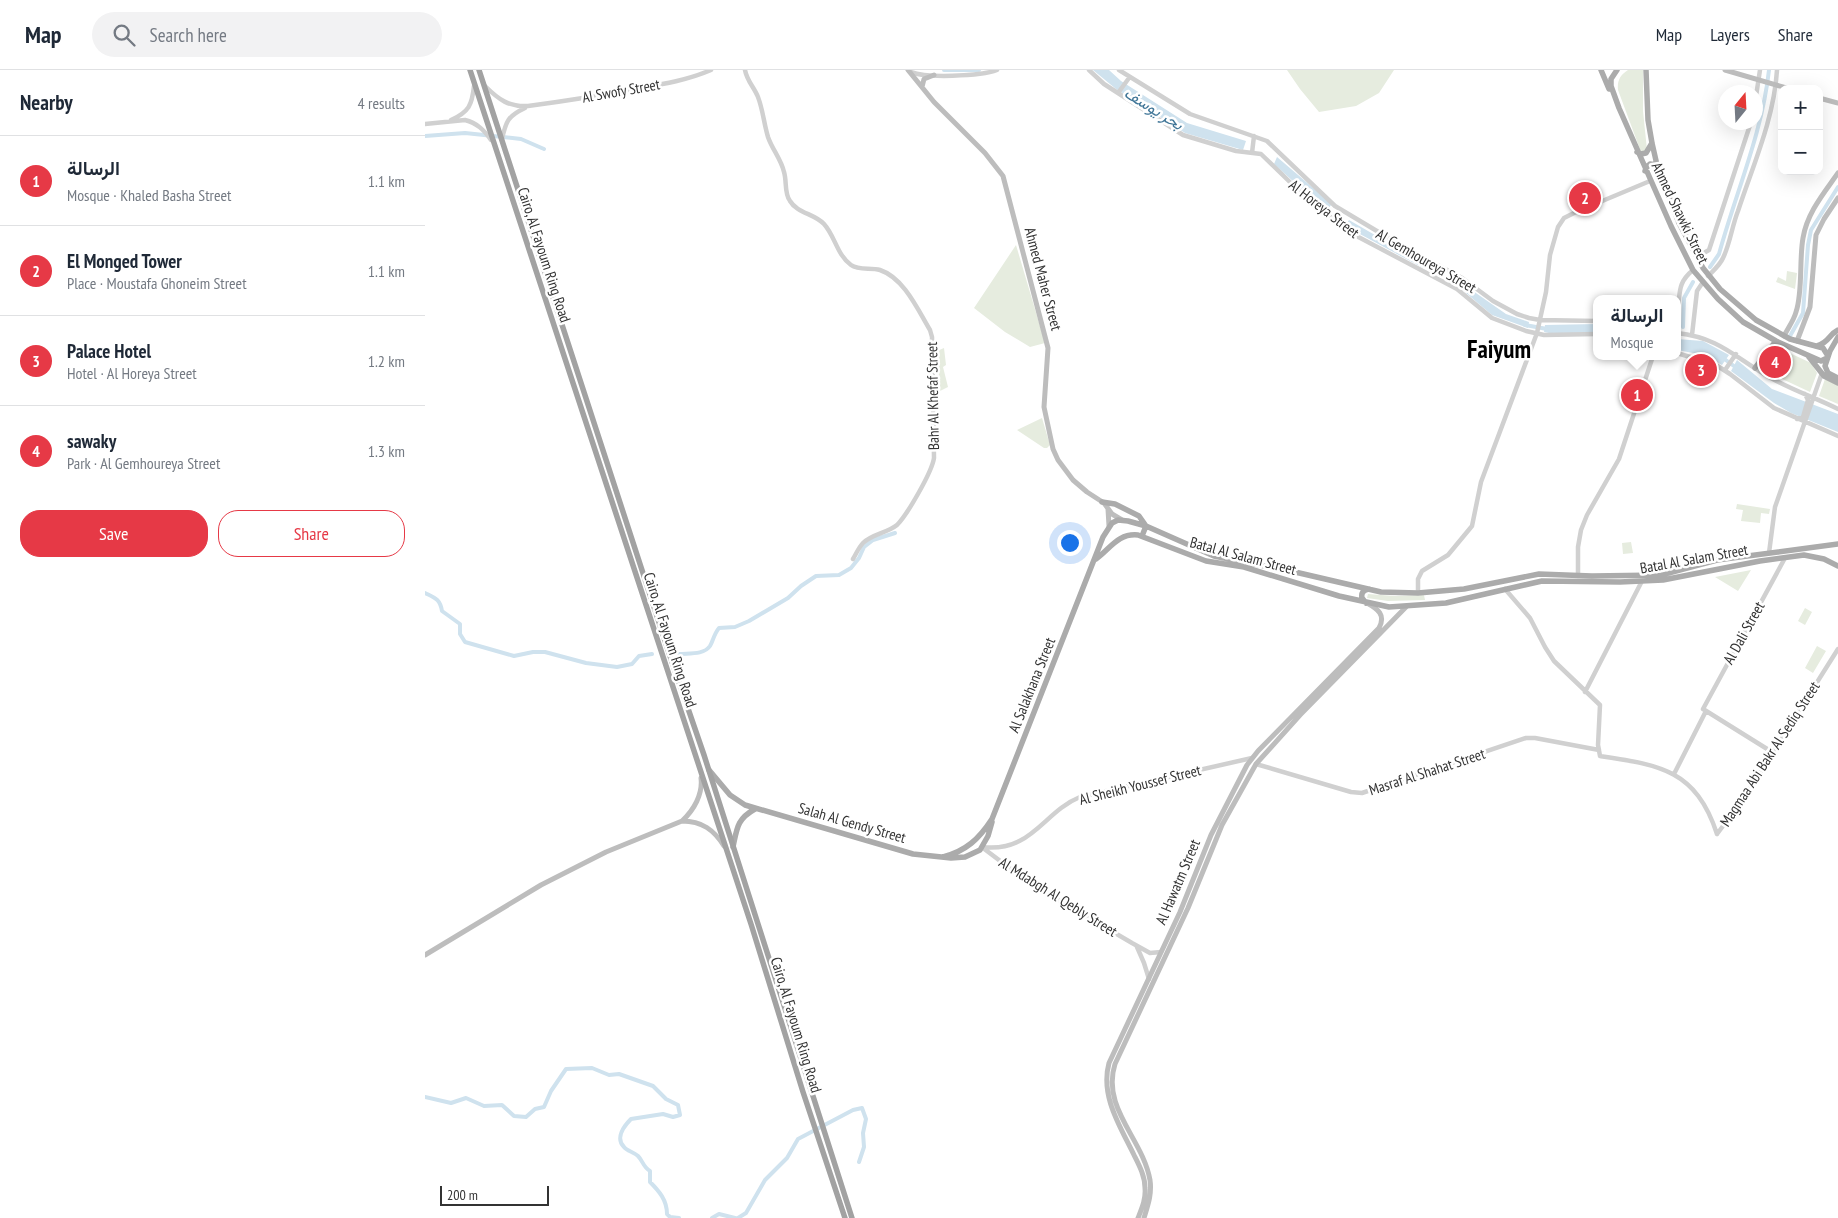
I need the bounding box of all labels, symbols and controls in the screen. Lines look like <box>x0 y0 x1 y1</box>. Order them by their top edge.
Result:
search box <box>92 12 442 57</box>
text: Map <box>25 19 62 50</box>
icon: search <box>110 21 138 49</box>
text: Search here <box>150 23 227 47</box>
text: Map <box>1656 23 1682 46</box>
text: Layers <box>1710 23 1750 46</box>
text: Share <box>1778 23 1813 46</box>
street label: Al Swofy Street <box>581 74 661 107</box>
water label: بحر يوسف <box>1120 82 1188 135</box>
north arrow <box>1718 85 1763 130</box>
map controls <box>1778 85 1823 175</box>
button: + <box>1778 85 1823 130</box>
text: Nearby <box>20 89 73 116</box>
text: 4 results <box>358 93 405 113</box>
button: − <box>1778 130 1823 175</box>
text: الرسالة <box>67 156 120 180</box>
street label: Ahmed Shawki Street <box>1648 159 1713 267</box>
text: 1 <box>32 171 40 191</box>
text: 1.1 km <box>368 171 405 191</box>
street label: Al Horeya Street <box>1285 175 1363 242</box>
pin: 2 <box>1569 179 1601 217</box>
text: Mosque · Khaled Basha Street <box>67 185 231 205</box>
street label: Cairo, Al Fayoum Ring Road <box>514 185 575 325</box>
street label: Al Gemhoureya Street <box>1373 224 1480 297</box>
street label: Ahmed Maher Street <box>1021 225 1066 333</box>
text: El Monged Tower <box>67 249 182 273</box>
text: 2 <box>32 261 40 281</box>
text: 1.1 km <box>368 261 405 281</box>
text: Place · Moustafa Ghoneim Street <box>67 273 247 293</box>
popup <box>1593 295 1681 360</box>
text: الرسالة <box>1611 303 1663 327</box>
text: Mosque <box>1611 332 1654 352</box>
district label: Faiyum <box>1467 333 1531 365</box>
text: Palace Hotel <box>67 339 151 363</box>
street label: Bahr Al Khefaf Street <box>922 342 943 450</box>
pin: 4 <box>1759 343 1791 381</box>
text: 3 <box>32 351 40 371</box>
text: 1.2 km <box>368 351 405 371</box>
pin: 3 <box>1685 351 1717 389</box>
text: Hotel · Al Horeya Street <box>67 363 197 383</box>
pin: 1 <box>1621 376 1653 414</box>
text: sawaky <box>67 429 116 453</box>
text: 4 <box>32 441 40 461</box>
text: 1.3 km <box>368 441 405 461</box>
text: Park · Al Gemhoureya Street <box>67 453 220 473</box>
button: Save <box>20 510 208 557</box>
button: Share <box>218 510 405 557</box>
your location <box>1057 530 1083 556</box>
street label: Batal Al Salam Street <box>1188 532 1298 579</box>
street label: Batal Al Salam Street <box>1639 540 1749 577</box>
street label: Cairo, Al Fayoum Ring Road <box>640 570 701 710</box>
street label: Al Dali Street <box>1719 598 1769 667</box>
street label: Al Salakhana Street <box>1004 634 1059 735</box>
street label: Magmaa Abi Bakr Al Sediq Street <box>1716 678 1824 830</box>
street label: Masraf Al Shahat Street <box>1366 744 1487 799</box>
street label: Al Sheikh Youssef Street <box>1077 760 1203 809</box>
street label: Salah Al Gendy Street <box>796 798 908 847</box>
street label: Al Hawatm Street <box>1151 836 1204 927</box>
street label: Al Mdabgh Al Qebly Street <box>996 853 1121 941</box>
street label: Cairo, Al Fayoum Ring Road <box>767 955 826 1095</box>
scale bar <box>440 1183 549 1206</box>
text: 200 m <box>447 1186 478 1204</box>

